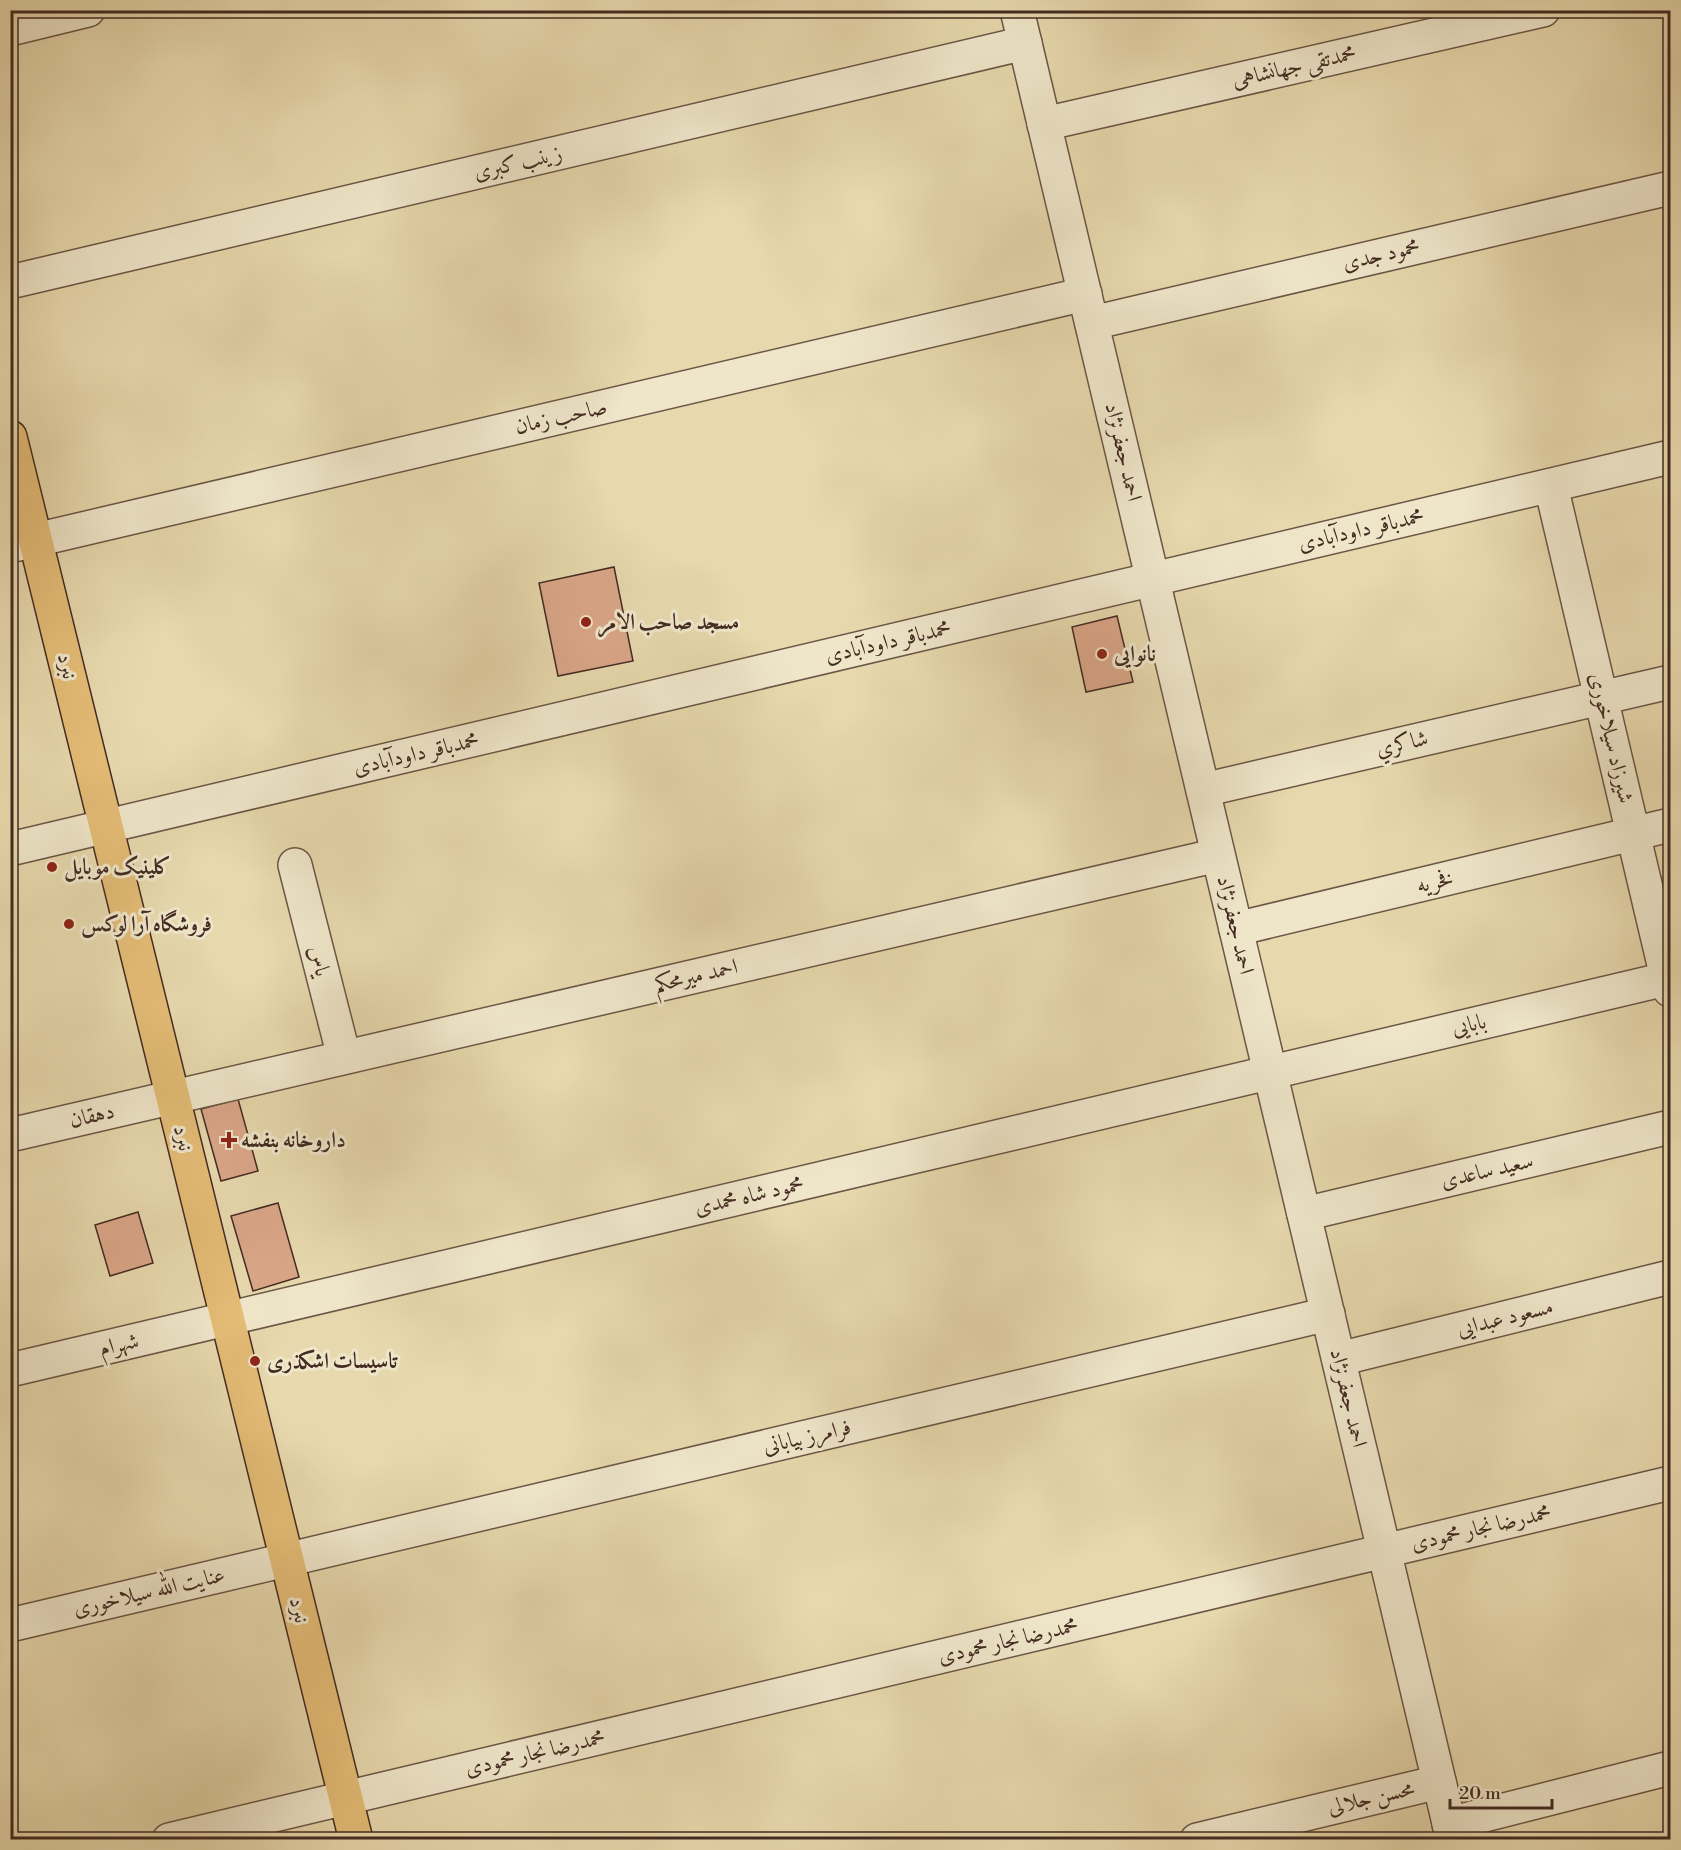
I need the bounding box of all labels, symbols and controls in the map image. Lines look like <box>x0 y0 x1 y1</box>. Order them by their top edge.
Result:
street label: محمدتقی جهانشاهی <box>1229 40 1359 96</box>
street label: زینب کبری <box>471 140 565 186</box>
street label: محمود جدی <box>1340 233 1422 277</box>
street label: صاحب زمان <box>512 393 610 441</box>
street label: احمد جعفرنژاد <box>1099 400 1147 504</box>
street label: محمدباقر داودآبادی <box>1295 501 1427 558</box>
place label: مسجد صاحب الامر <box>598 609 739 638</box>
street label: محمدباقر داودآبادی <box>822 613 954 670</box>
marker: مسجد صاحب الامر <box>579 615 593 629</box>
place label: نانوایی <box>1113 641 1156 669</box>
marker: نانوایی <box>1095 647 1109 661</box>
street label: نبرد <box>51 650 83 682</box>
street label: شیرزاد سیلاخوری <box>1583 670 1639 806</box>
street label: محمدباقر داودآبادی <box>350 725 482 782</box>
street label: شاكري <box>1373 725 1431 766</box>
place label: کلینیک موبایل <box>64 854 171 882</box>
marker: کلینیک موبایل <box>45 860 59 874</box>
street label: فخریه <box>1414 865 1456 899</box>
street label: احمد جعفرنژاد <box>1211 873 1259 977</box>
place label: فروشگاه آرا لوکس <box>81 909 212 938</box>
marker: فروشگاه آرا لوکس <box>62 917 76 931</box>
street label: یاس <box>302 943 336 981</box>
street label: احمد میرمحکم <box>652 953 742 1005</box>
street label: بابایی <box>1449 1008 1489 1043</box>
street label: دهقان <box>67 1098 117 1134</box>
street label: نبرد <box>167 1122 199 1154</box>
place label: داروخانه بنفشه <box>241 1127 346 1154</box>
marker: داروخانه بنفشه <box>222 1133 236 1147</box>
street label: سعید ساعدی <box>1438 1147 1536 1195</box>
street label: محمود شاه محمدی <box>692 1170 806 1222</box>
street label: مسعود عبدایی <box>1454 1293 1556 1344</box>
street label: شهرام <box>96 1327 143 1368</box>
street label: احمد جعفرنژاد <box>1324 1346 1372 1450</box>
place label: تاسیسات اشکذری <box>267 1348 398 1375</box>
marker: تاسیسات اشکذری <box>248 1354 262 1368</box>
street label: فرامرز بیابانی <box>760 1414 854 1461</box>
street label: محمدرضا نجار محمودی <box>1408 1499 1554 1557</box>
street label: عنایت الله سیلاخوری <box>69 1557 228 1623</box>
street label: نبرد <box>283 1594 315 1626</box>
street label: محمدرضا نجار محمودی <box>935 1612 1081 1670</box>
street label: محمدرضا نجار محمودی <box>462 1724 608 1782</box>
scale bar <box>1450 1772 1552 1810</box>
street label: محسن جلالی <box>1325 1775 1418 1822</box>
text: 20 m <box>1459 1782 1501 1805</box>

